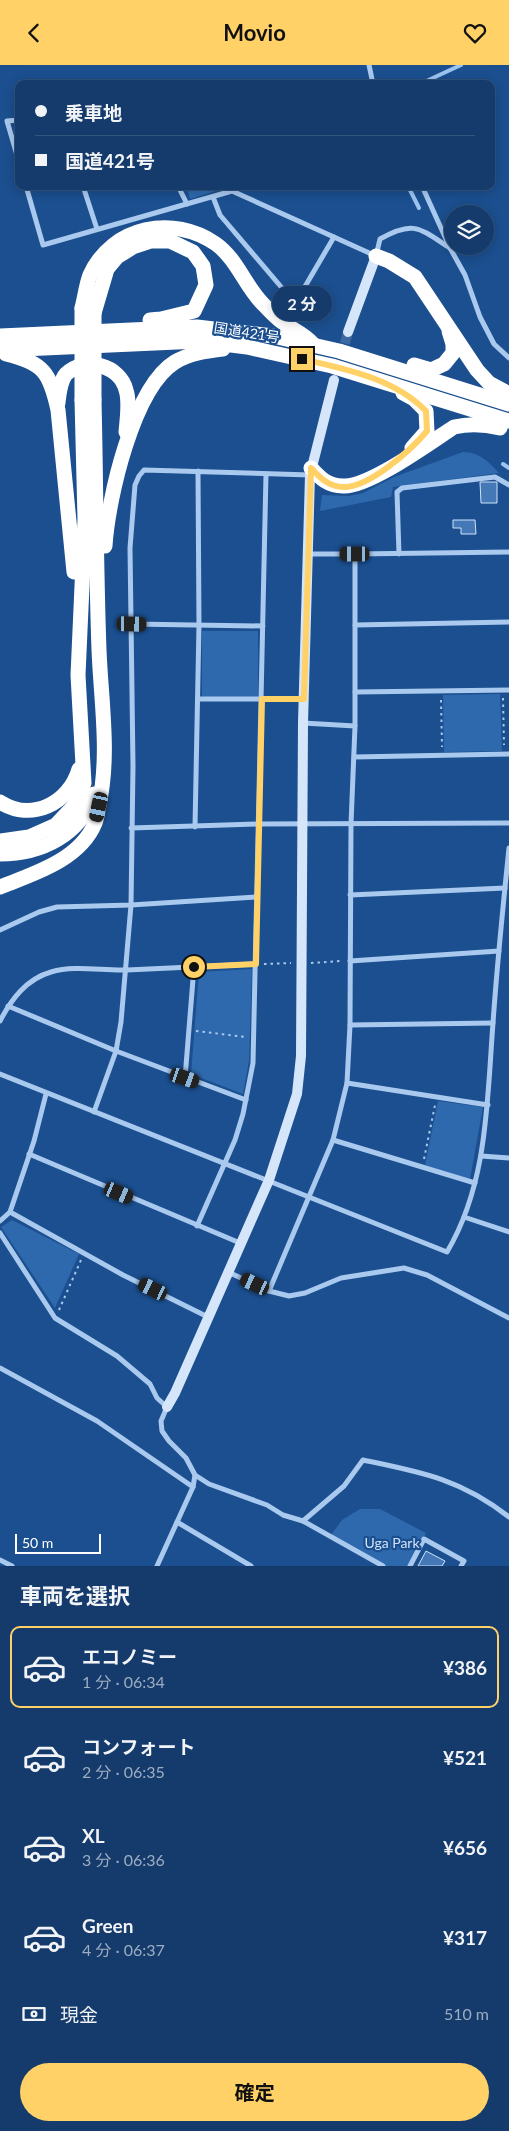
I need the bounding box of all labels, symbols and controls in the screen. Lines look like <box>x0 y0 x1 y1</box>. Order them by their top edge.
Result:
icon: back <box>20 19 48 47</box>
text: Movio <box>223 19 286 46</box>
icon: heart <box>461 19 489 47</box>
text: 乗車地 <box>65 101 122 124</box>
text: 国道421号 <box>65 149 155 172</box>
map controls <box>444 205 494 255</box>
button: layers <box>444 205 494 255</box>
callout: 2 分 <box>272 287 332 321</box>
text: 2 分 <box>287 294 317 313</box>
street label: 国道421号 <box>213 318 281 346</box>
route end <box>291 348 313 370</box>
car <box>340 547 370 562</box>
car <box>116 616 147 632</box>
car <box>88 791 109 823</box>
route start <box>183 956 205 978</box>
car <box>168 1066 201 1090</box>
car <box>102 1180 135 1206</box>
car <box>238 1271 271 1297</box>
car <box>136 1276 169 1302</box>
scale bar <box>15 1531 101 1554</box>
text: 50 m <box>22 1534 53 1551</box>
park label: Uga Park <box>364 1534 420 1551</box>
text: 車両を選択 <box>20 1582 130 1609</box>
icon: car <box>22 1645 67 1690</box>
text: エコノミー <box>82 1645 177 1668</box>
text: ¥386 <box>443 1656 487 1679</box>
text: 1 分 · 06:34 <box>82 1672 165 1691</box>
icon: car <box>22 1735 67 1780</box>
text: コンフォート <box>82 1735 195 1758</box>
text: ¥521 <box>443 1746 487 1769</box>
text: 2 分 · 06:35 <box>82 1762 165 1781</box>
text: XL <box>82 1824 105 1847</box>
icon: car <box>22 1825 67 1870</box>
text: ¥656 <box>443 1836 487 1859</box>
text: 3 分 · 06:36 <box>82 1850 165 1869</box>
text: Green <box>82 1914 133 1937</box>
icon: car <box>22 1915 67 1960</box>
text: ¥317 <box>443 1926 487 1949</box>
text: 4 分 · 06:37 <box>82 1940 165 1959</box>
icon: cash <box>20 2000 48 2028</box>
text: 現金 <box>60 2003 98 2026</box>
text: 510 m <box>444 2004 489 2023</box>
button: 確定 <box>20 2063 489 2121</box>

